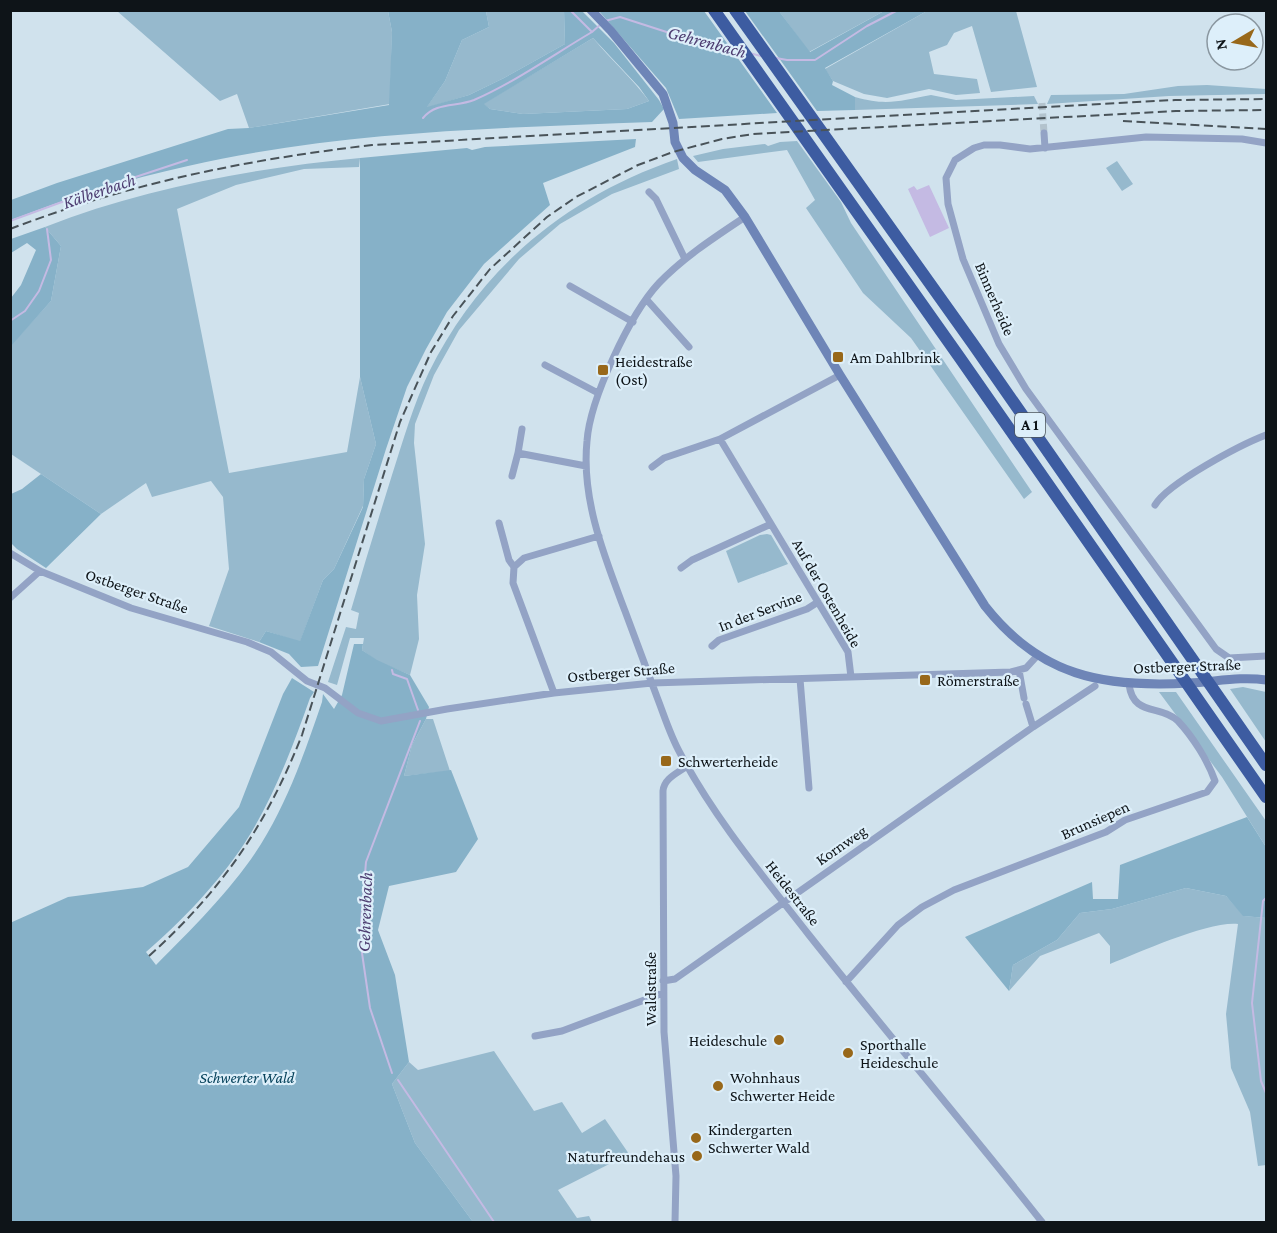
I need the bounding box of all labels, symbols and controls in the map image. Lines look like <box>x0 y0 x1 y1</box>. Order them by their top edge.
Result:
north arrow <box>1205 12 1265 72</box>
water label: Gehrenbach <box>666 22 749 62</box>
text: N <box>1211 38 1230 51</box>
water label: Kälberbach <box>60 169 138 213</box>
street label: Binnerheide <box>972 260 1018 338</box>
place label: Am Dahlbrink <box>850 349 941 366</box>
marker: Am Dahlbrink <box>831 350 845 364</box>
place label: Heidestraße (Ost) <box>615 353 692 389</box>
marker: Heidestraße (Ost) <box>596 363 610 377</box>
road number: A 1 <box>1015 413 1045 437</box>
street label: Auf der Ostenheide <box>789 536 865 650</box>
street label: Ostberger Straße <box>83 565 191 618</box>
street label: In der Servine <box>716 587 804 635</box>
street label: Ostberger Straße <box>1133 656 1241 677</box>
street label: Ostberger Straße <box>567 659 676 686</box>
place label: Römerstraße <box>937 672 1019 689</box>
marker: Römerstraße <box>918 673 932 687</box>
place label: Schwerterheide <box>678 753 778 770</box>
marker: Schwerterheide <box>659 754 673 768</box>
street label: Brunsiepen <box>1058 797 1133 844</box>
street label: Kornweg <box>813 821 870 869</box>
street label: Heidestraße <box>762 857 824 929</box>
water label: Gehrenbach <box>354 871 376 952</box>
street label: Waldstraße <box>642 952 659 1026</box>
place label: Heideschule <box>689 1032 767 1049</box>
marker: Heideschule <box>772 1033 786 1047</box>
place label: Sporthalle Heideschule <box>860 1036 938 1071</box>
marker: Sporthalle Heideschule <box>841 1046 855 1060</box>
park label: Schwerter Wald <box>200 1069 295 1086</box>
place label: Wohnhaus Schwerter Heide <box>730 1069 835 1104</box>
marker: Wohnhaus Schwerter Heide <box>711 1079 725 1093</box>
place label: Kindergarten Schwerter Wald <box>708 1121 810 1156</box>
marker: Kindergarten Schwerter Wald <box>689 1131 703 1145</box>
place label: Naturfreundehaus <box>567 1148 685 1165</box>
marker: Naturfreundehaus <box>690 1149 704 1163</box>

